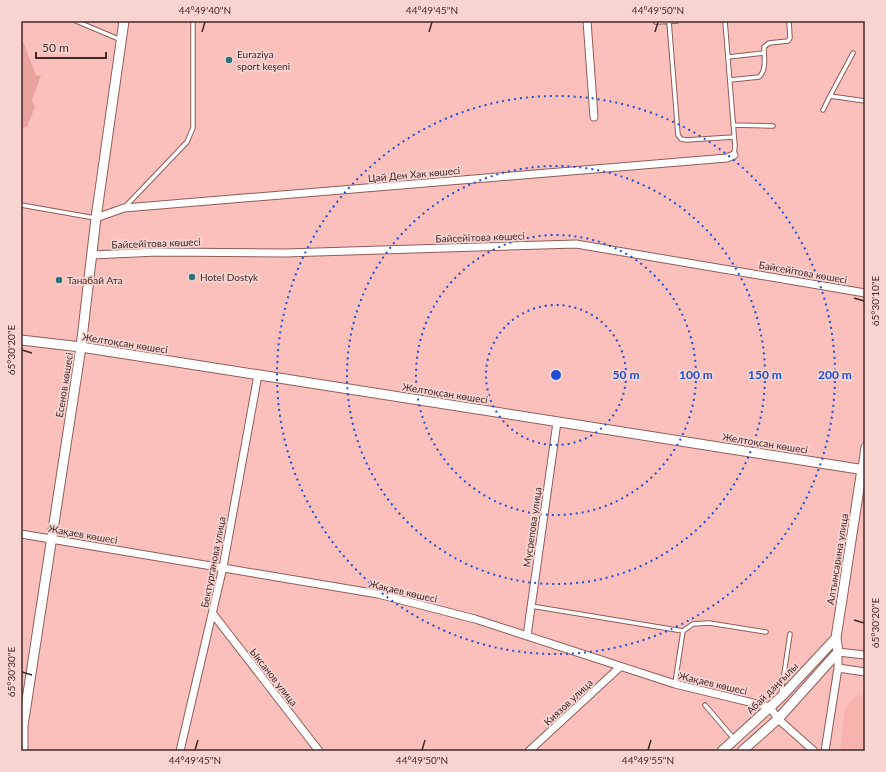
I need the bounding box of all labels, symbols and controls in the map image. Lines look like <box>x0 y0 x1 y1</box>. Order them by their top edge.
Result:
text: 44°49'40"N <box>179 4 231 16</box>
text: 44°49'45"N <box>406 4 458 16</box>
text: 44°49'50"N <box>632 4 684 16</box>
scale bar <box>36 34 106 60</box>
text: 50 m <box>42 40 69 55</box>
place label: Euraziya sport keşeni <box>237 48 290 72</box>
marker: Euraziya sport keşeni <box>224 55 234 65</box>
street label: Цай Ден Хак көшесі <box>367 164 461 184</box>
street label: Байсейітова көшесі <box>435 229 525 245</box>
street label: Байсейітова көшесі <box>111 235 201 251</box>
street label: Байсейітова көшесі <box>758 258 848 286</box>
place label: Hotel Dostyk <box>200 271 259 283</box>
marker: Hotel Dostyk <box>187 272 197 282</box>
place label: Танабай Ата <box>67 274 123 286</box>
marker: Танабай Ата <box>54 275 64 285</box>
text: 65°30'10"E <box>869 276 881 326</box>
text: 65°30'20"E <box>5 325 17 375</box>
street label: Желтоқсан көшесі <box>81 330 169 356</box>
street label: Есенов көшесі <box>53 352 75 418</box>
text: 50 m <box>613 367 639 382</box>
text: 100 m <box>679 367 713 382</box>
text: 150 m <box>748 367 782 382</box>
text: 200 m <box>818 367 852 382</box>
centre of rings <box>549 368 563 382</box>
street label: Желтоқсан көшесі <box>401 380 489 406</box>
street label: Желтоқсан көшесі <box>721 430 809 456</box>
street label: Мусрепова улица <box>520 486 544 568</box>
street label: Алтынсарина улица <box>824 513 850 605</box>
street label: Бектурганова улица <box>198 515 228 609</box>
street label: Жақаев көшесі <box>47 522 119 546</box>
street label: Жақаев көшесі <box>368 577 438 605</box>
text: 65°30'20"E <box>869 598 881 648</box>
street label: Ыксанов улица <box>248 646 300 708</box>
text: 65°30'30"E <box>5 647 17 697</box>
street label: Абай даңғылы <box>744 660 800 716</box>
street label: Жақаев көшесі <box>678 669 748 697</box>
street label: Киязов улица <box>541 676 595 728</box>
text: 44°49'45"N <box>169 754 221 766</box>
text: 44°49'50"N <box>396 754 448 766</box>
text: 44°49'55"N <box>622 754 674 766</box>

